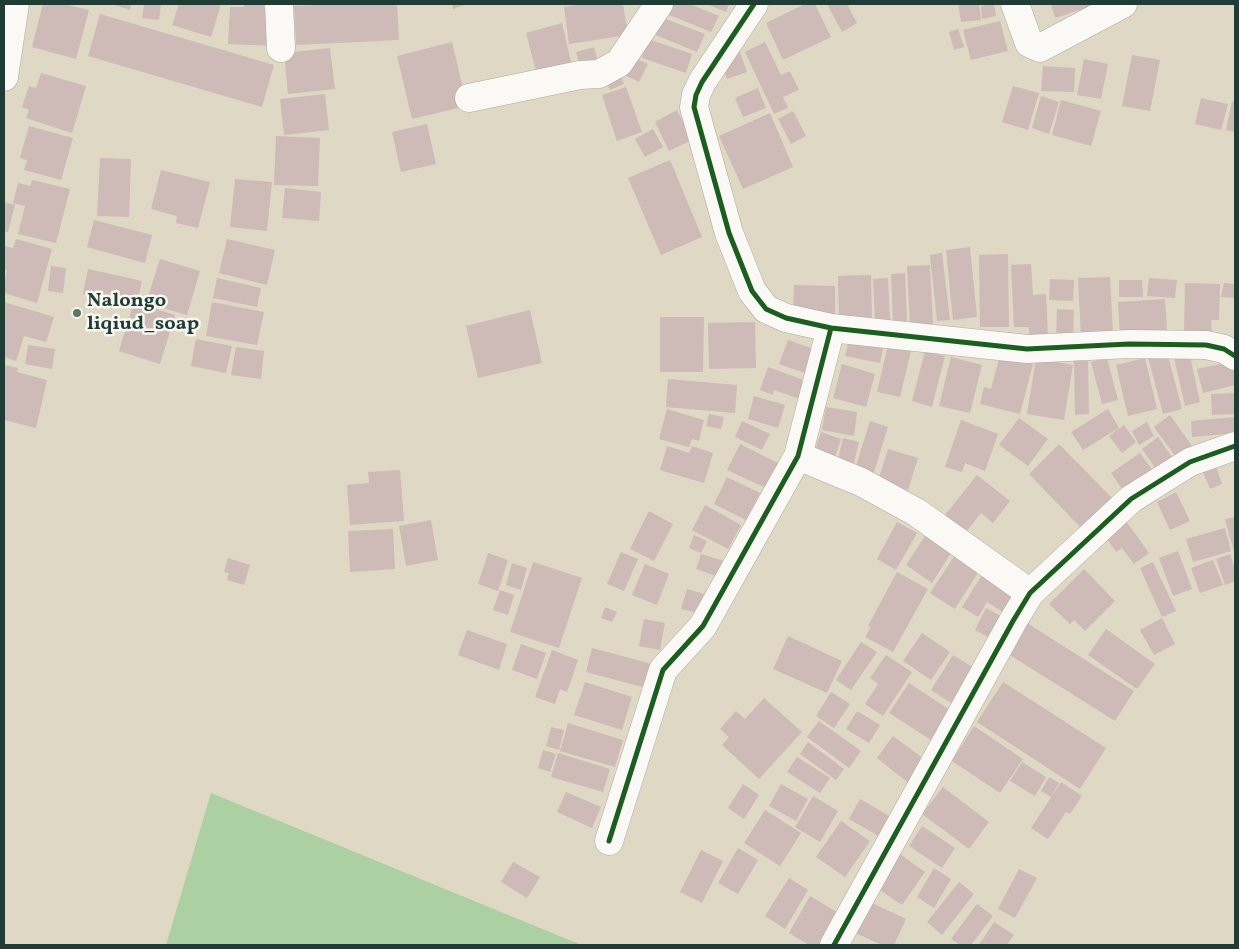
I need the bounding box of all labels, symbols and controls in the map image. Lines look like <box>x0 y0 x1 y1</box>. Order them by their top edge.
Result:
place label: Nalongo liqiud_soap <box>87 290 199 337</box>
marker: Nalongo liqiud_soap <box>71 307 83 319</box>

